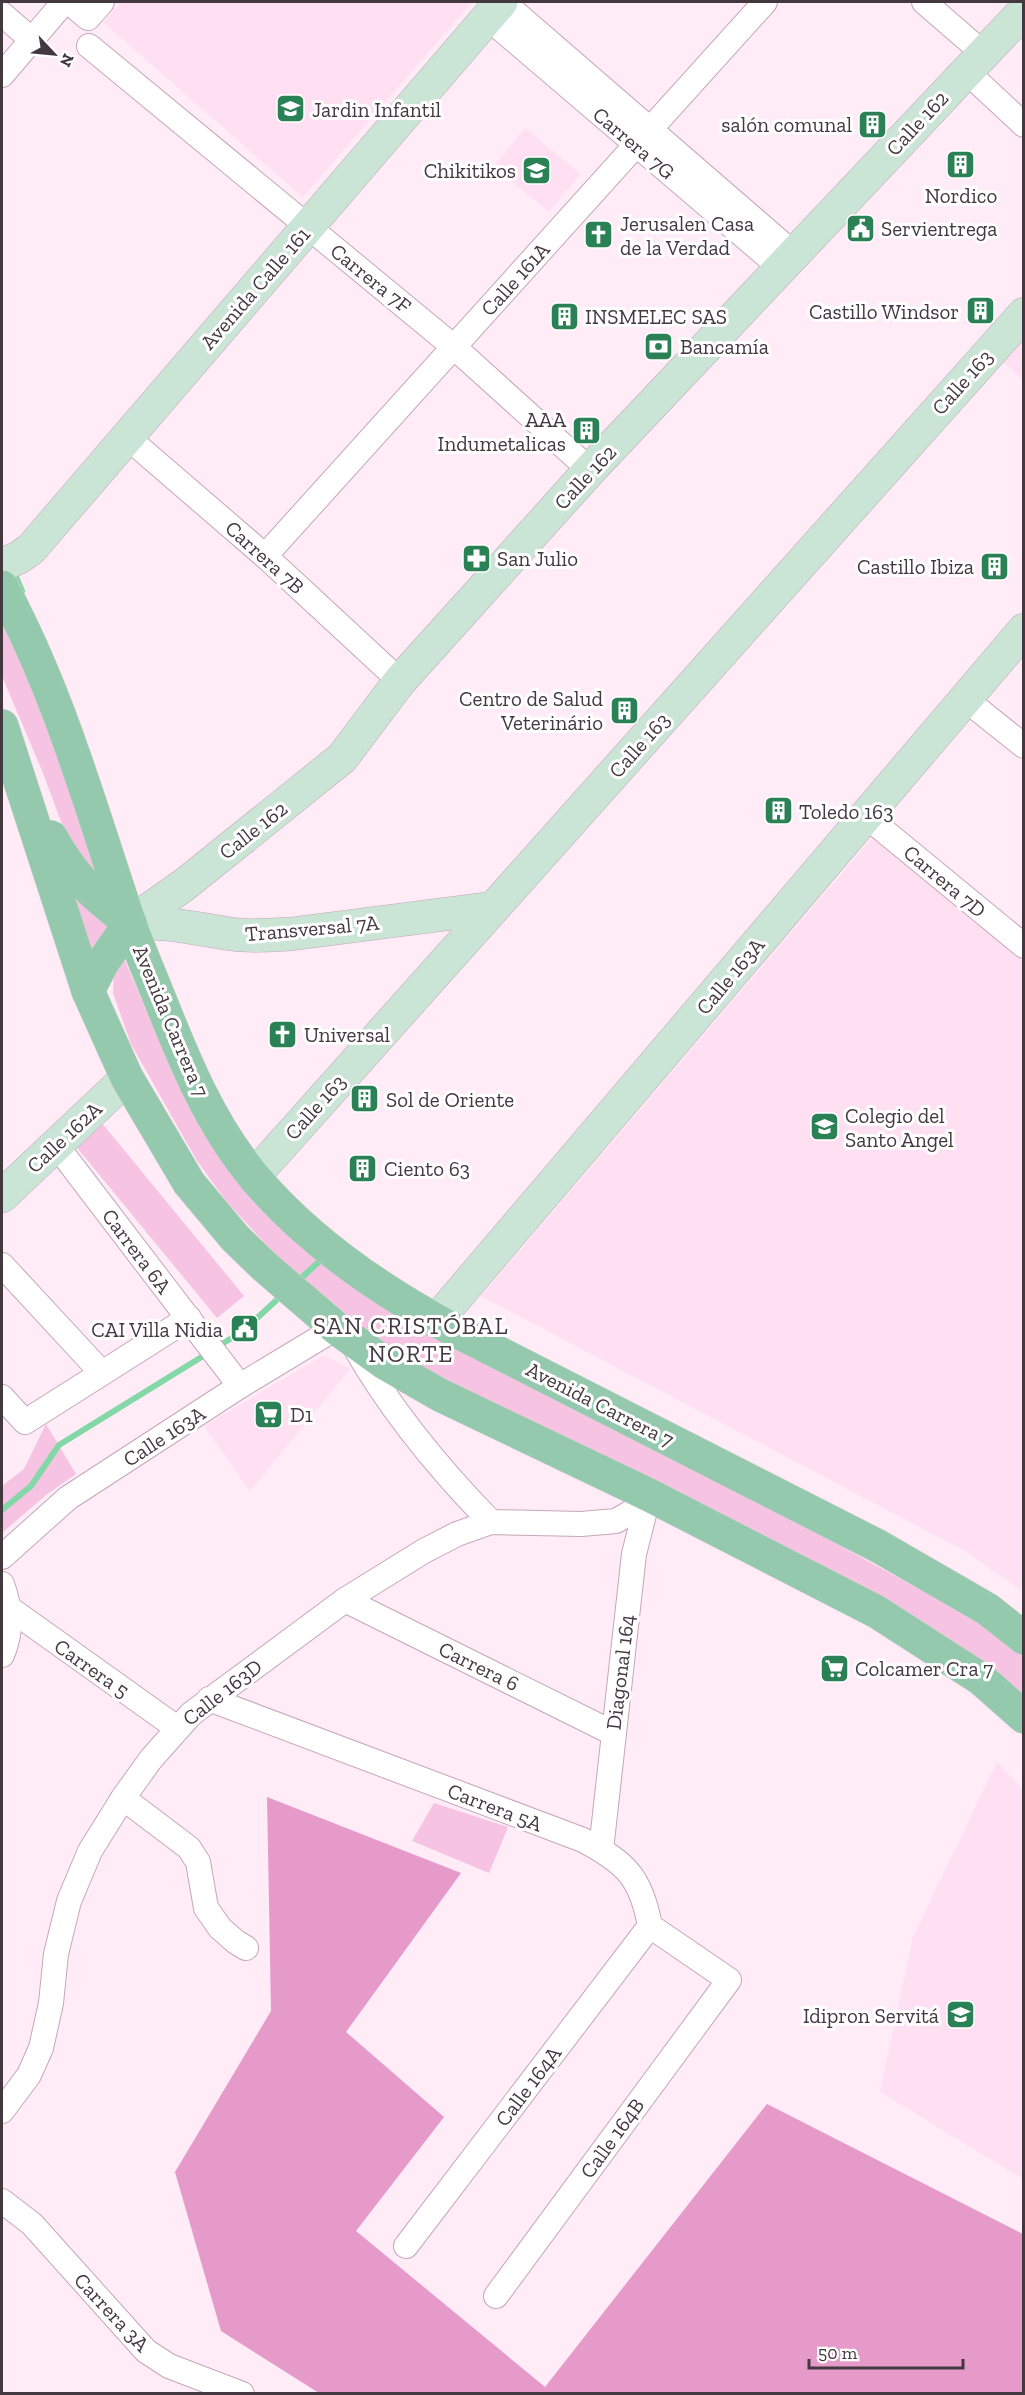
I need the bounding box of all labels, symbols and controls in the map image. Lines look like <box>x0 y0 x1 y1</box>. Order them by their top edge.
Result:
north arrow <box>24 24 84 84</box>
text: N <box>56 51 78 70</box>
street label: Calle 162 <box>881 85 953 161</box>
school or university icon: Jardin Infantil <box>275 93 307 125</box>
place label: Jardin Infantil <box>312 97 442 122</box>
street label: Carrera 7G <box>588 101 680 185</box>
building icon: salón comunal <box>857 108 889 140</box>
place label: salón comunal <box>721 112 852 137</box>
building icon: Nordico <box>945 148 977 180</box>
school or university icon: Chikitikos <box>521 154 553 186</box>
place label: Chikitikos <box>424 158 516 183</box>
place label: Nordico <box>925 183 997 208</box>
place label: Jerusalen Casa de la Verdad <box>620 211 754 260</box>
public building icon: Servientrega <box>844 212 876 244</box>
place label: Servientrega <box>881 216 998 241</box>
church icon: Jerusalen Casa de la Verdad <box>583 219 615 251</box>
street label: Avenida Calle 161 <box>195 222 315 354</box>
street label: Calle 161A <box>475 237 555 321</box>
street label: Carrera 7F <box>326 238 417 318</box>
building icon: Castillo Windsor <box>964 295 996 327</box>
place label: Castillo Windsor <box>809 299 959 324</box>
building icon: INSMELEC SAS <box>548 300 580 332</box>
place label: INSMELEC SAS <box>585 304 727 329</box>
bank icon: Bancamía <box>643 330 675 362</box>
place label: Bancamía <box>680 334 769 359</box>
street label: Calle 163 <box>926 344 998 420</box>
place label: AAA Indumetalicas <box>437 407 566 456</box>
building icon: AAA Indumetalicas <box>571 415 603 447</box>
street label: Calle 162 <box>549 439 621 515</box>
street label: Carrera 7B <box>220 515 310 599</box>
pharmacy icon: San Julio <box>460 542 492 574</box>
place label: San Julio <box>497 546 578 571</box>
building icon: Castillo Ibiza <box>979 550 1011 582</box>
place label: Castillo Ibiza <box>857 554 974 579</box>
place label: Centro de Salud Veterinário <box>459 686 603 735</box>
building icon: Centro de Salud Veterinário <box>608 694 640 726</box>
street label: Calle 163 <box>603 707 675 783</box>
building icon: Toledo 163 <box>762 795 794 827</box>
street label: Calle 162 <box>214 796 292 864</box>
place label: Toledo 163 <box>799 799 893 824</box>
street label: Carrera 7D <box>899 839 991 923</box>
street label: Transversal 7A <box>244 910 380 946</box>
street label: Calle 163A <box>691 932 770 1020</box>
street label: Avenida Carrera 7 <box>128 942 214 1101</box>
church icon: Universal <box>267 1018 299 1050</box>
place label: Universal <box>304 1022 391 1047</box>
street label: Calle 163 <box>279 1069 351 1145</box>
building icon: Sol de Oriente <box>349 1083 381 1115</box>
place label: Sol de Oriente <box>386 1087 514 1112</box>
street label: Calle 162A <box>21 1096 107 1178</box>
place label: Colegio del Santo Angel <box>845 1103 954 1152</box>
school or university icon: Colegio del Santo Angel <box>808 1111 840 1143</box>
building icon: Ciento 63 <box>347 1152 379 1184</box>
place label: Ciento 63 <box>384 1156 470 1181</box>
street label: Carrera 6A <box>97 1204 177 1299</box>
district label: SAN CRISTÓBAL NORTE <box>313 1311 509 1368</box>
public building icon: CAI Villa Nidia <box>228 1313 260 1345</box>
place label: CAI Villa Nidia <box>91 1317 223 1342</box>
street label: Avenida Carrera 7 <box>522 1356 678 1452</box>
supermarket icon: D1 <box>253 1398 285 1430</box>
street label: Calle 163A <box>118 1400 210 1472</box>
place label: D1 <box>290 1402 313 1427</box>
street label: Diagonal 164 <box>601 1613 639 1731</box>
street label: Carrera 5 <box>50 1633 134 1703</box>
street label: Carrera 6 <box>435 1636 523 1696</box>
supermarket icon: Colcamer Cra 7 <box>818 1652 850 1684</box>
street label: Calle 163D <box>177 1653 267 1731</box>
place label: Colcamer Cra 7 <box>855 1656 993 1681</box>
street label: Carrera 5A <box>444 1778 546 1837</box>
school or university icon: Idipron Servitá <box>944 1999 976 2031</box>
place label: Idipron Servitá <box>803 2003 939 2028</box>
street label: Calle 164A <box>490 2041 566 2131</box>
street label: Calle 164B <box>575 2093 649 2183</box>
street label: Carrera 3A <box>69 2267 155 2357</box>
scale bar <box>809 2332 964 2370</box>
text: 50 m <box>818 2342 858 2364</box>

